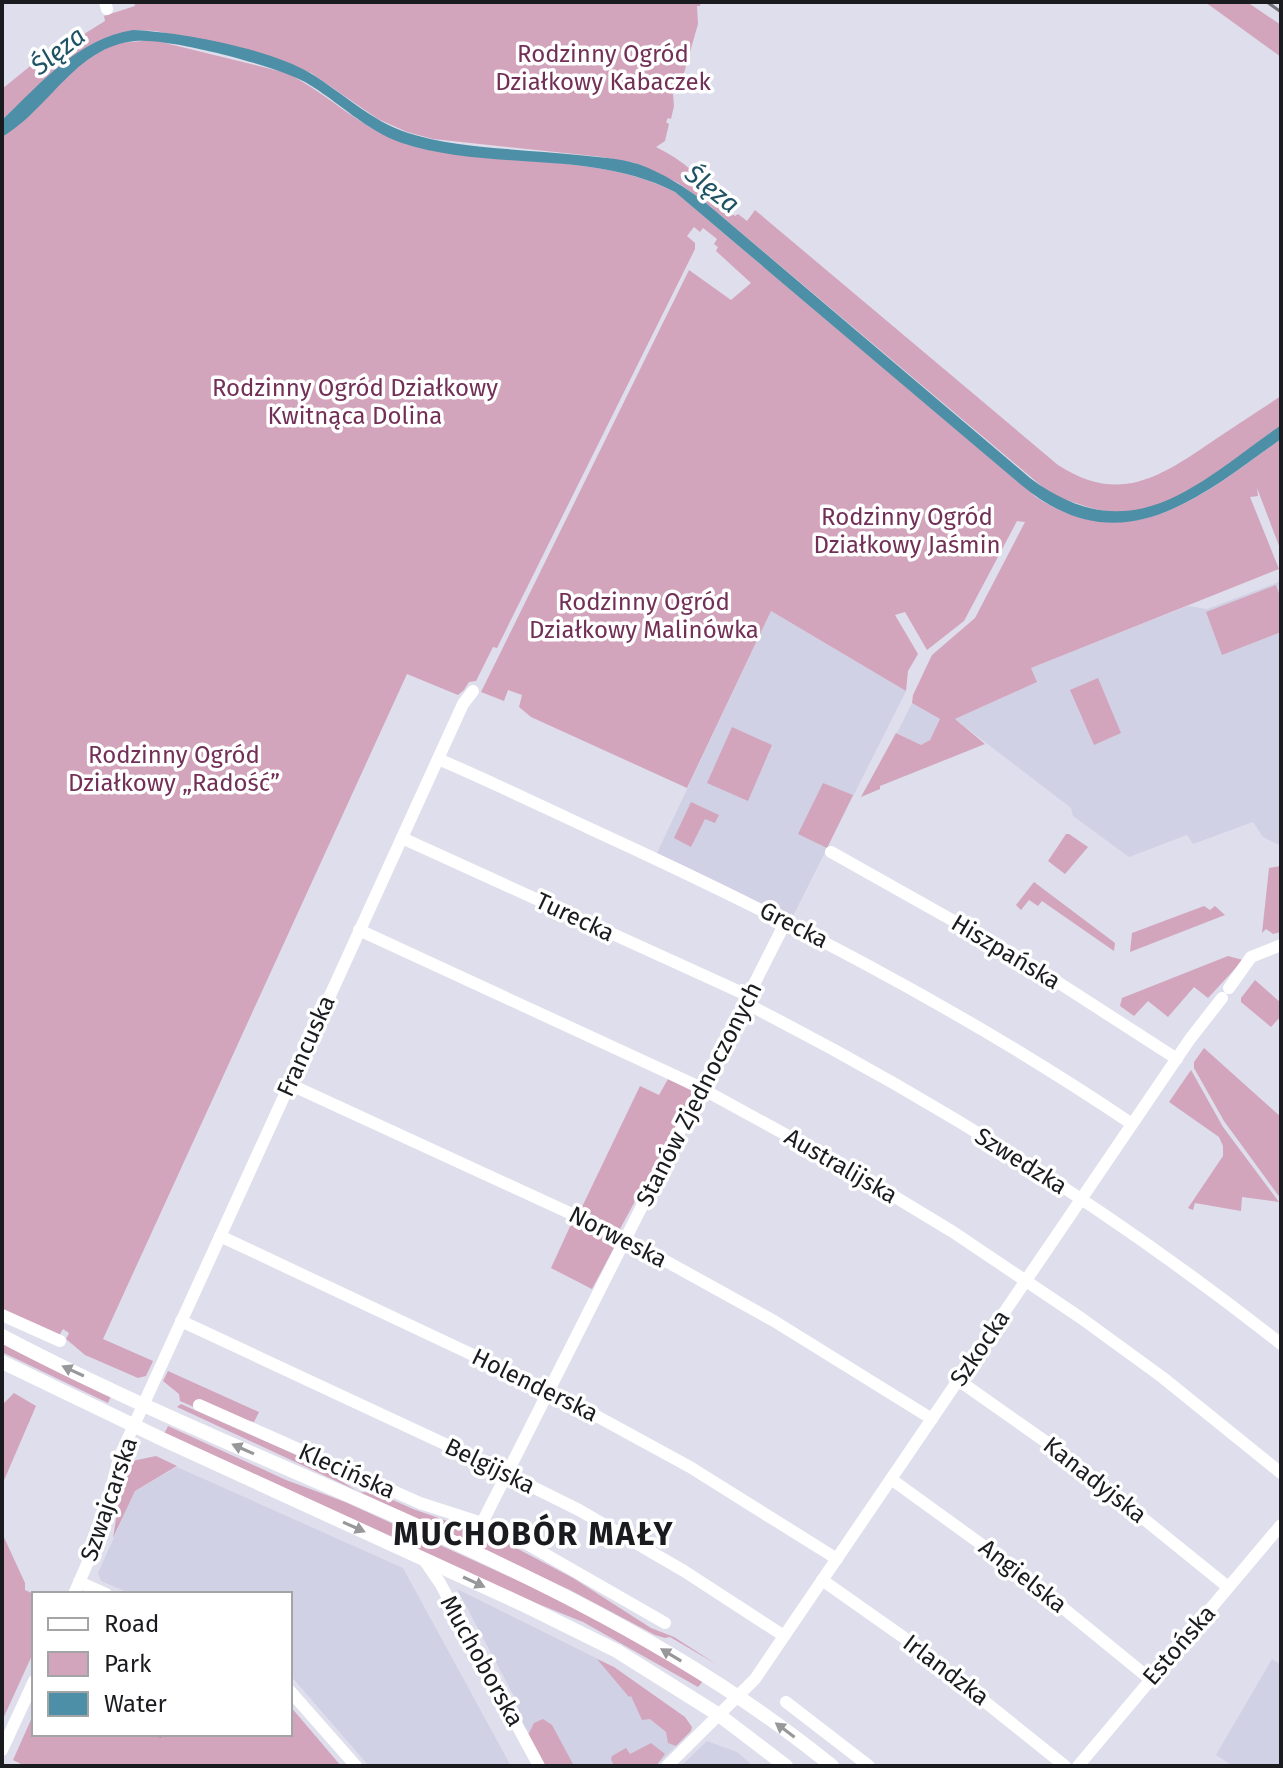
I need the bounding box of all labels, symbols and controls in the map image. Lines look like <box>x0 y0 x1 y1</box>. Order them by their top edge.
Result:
water label: Ślęza <box>24 20 91 82</box>
park label: Rodzinny Ogród Działkowy Kabaczek <box>495 40 711 96</box>
water label: Ślęza <box>678 158 745 220</box>
park label: Rodzinny Ogród Działkowy Kwitnąca Dolina <box>212 374 498 430</box>
park label: Rodzinny Ogród Działkowy Jaśmin <box>814 503 1000 559</box>
park label: Rodzinny Ogród Działkowy Malinówka <box>529 588 759 644</box>
park label: Rodzinny Ogród Działkowy „Radość” <box>68 741 280 797</box>
street label: Turecka <box>531 887 619 947</box>
street label: Grecka <box>755 896 833 954</box>
street label: Hiszpańska <box>946 909 1066 995</box>
street label: Stanów Zjednoczonych <box>630 977 768 1211</box>
street label: Francuska <box>271 991 341 1101</box>
street label: Australijska <box>780 1122 902 1210</box>
street label: Szwedzka <box>970 1122 1072 1200</box>
street label: Norweska <box>564 1200 672 1274</box>
street label: Szkocka <box>944 1305 1016 1391</box>
street label: Holenderska <box>467 1342 603 1428</box>
one-way arrow <box>62 1364 85 1378</box>
street label: Kanadyjska <box>1038 1431 1152 1529</box>
street label: Belgijska <box>440 1432 540 1500</box>
street label: Szwajcarska <box>75 1433 143 1565</box>
street label: Klecińska <box>294 1437 400 1505</box>
one-way arrow <box>231 1443 255 1456</box>
district label: MUCHOBÓR MAŁY <box>394 1513 674 1553</box>
one-way arrow <box>342 1520 365 1534</box>
street label: Angielska <box>974 1533 1072 1619</box>
one-way arrow <box>462 1575 486 1589</box>
street label: Muchoborska <box>434 1591 530 1731</box>
legend <box>32 1592 292 1736</box>
street label: Estońska <box>1137 1599 1221 1691</box>
text: Road <box>104 1610 159 1638</box>
street label: Irlandzka <box>898 1629 994 1711</box>
one-way arrow <box>660 1648 682 1662</box>
text: Park <box>104 1650 152 1678</box>
text: Water <box>104 1690 168 1718</box>
one-way arrow <box>775 1723 796 1738</box>

